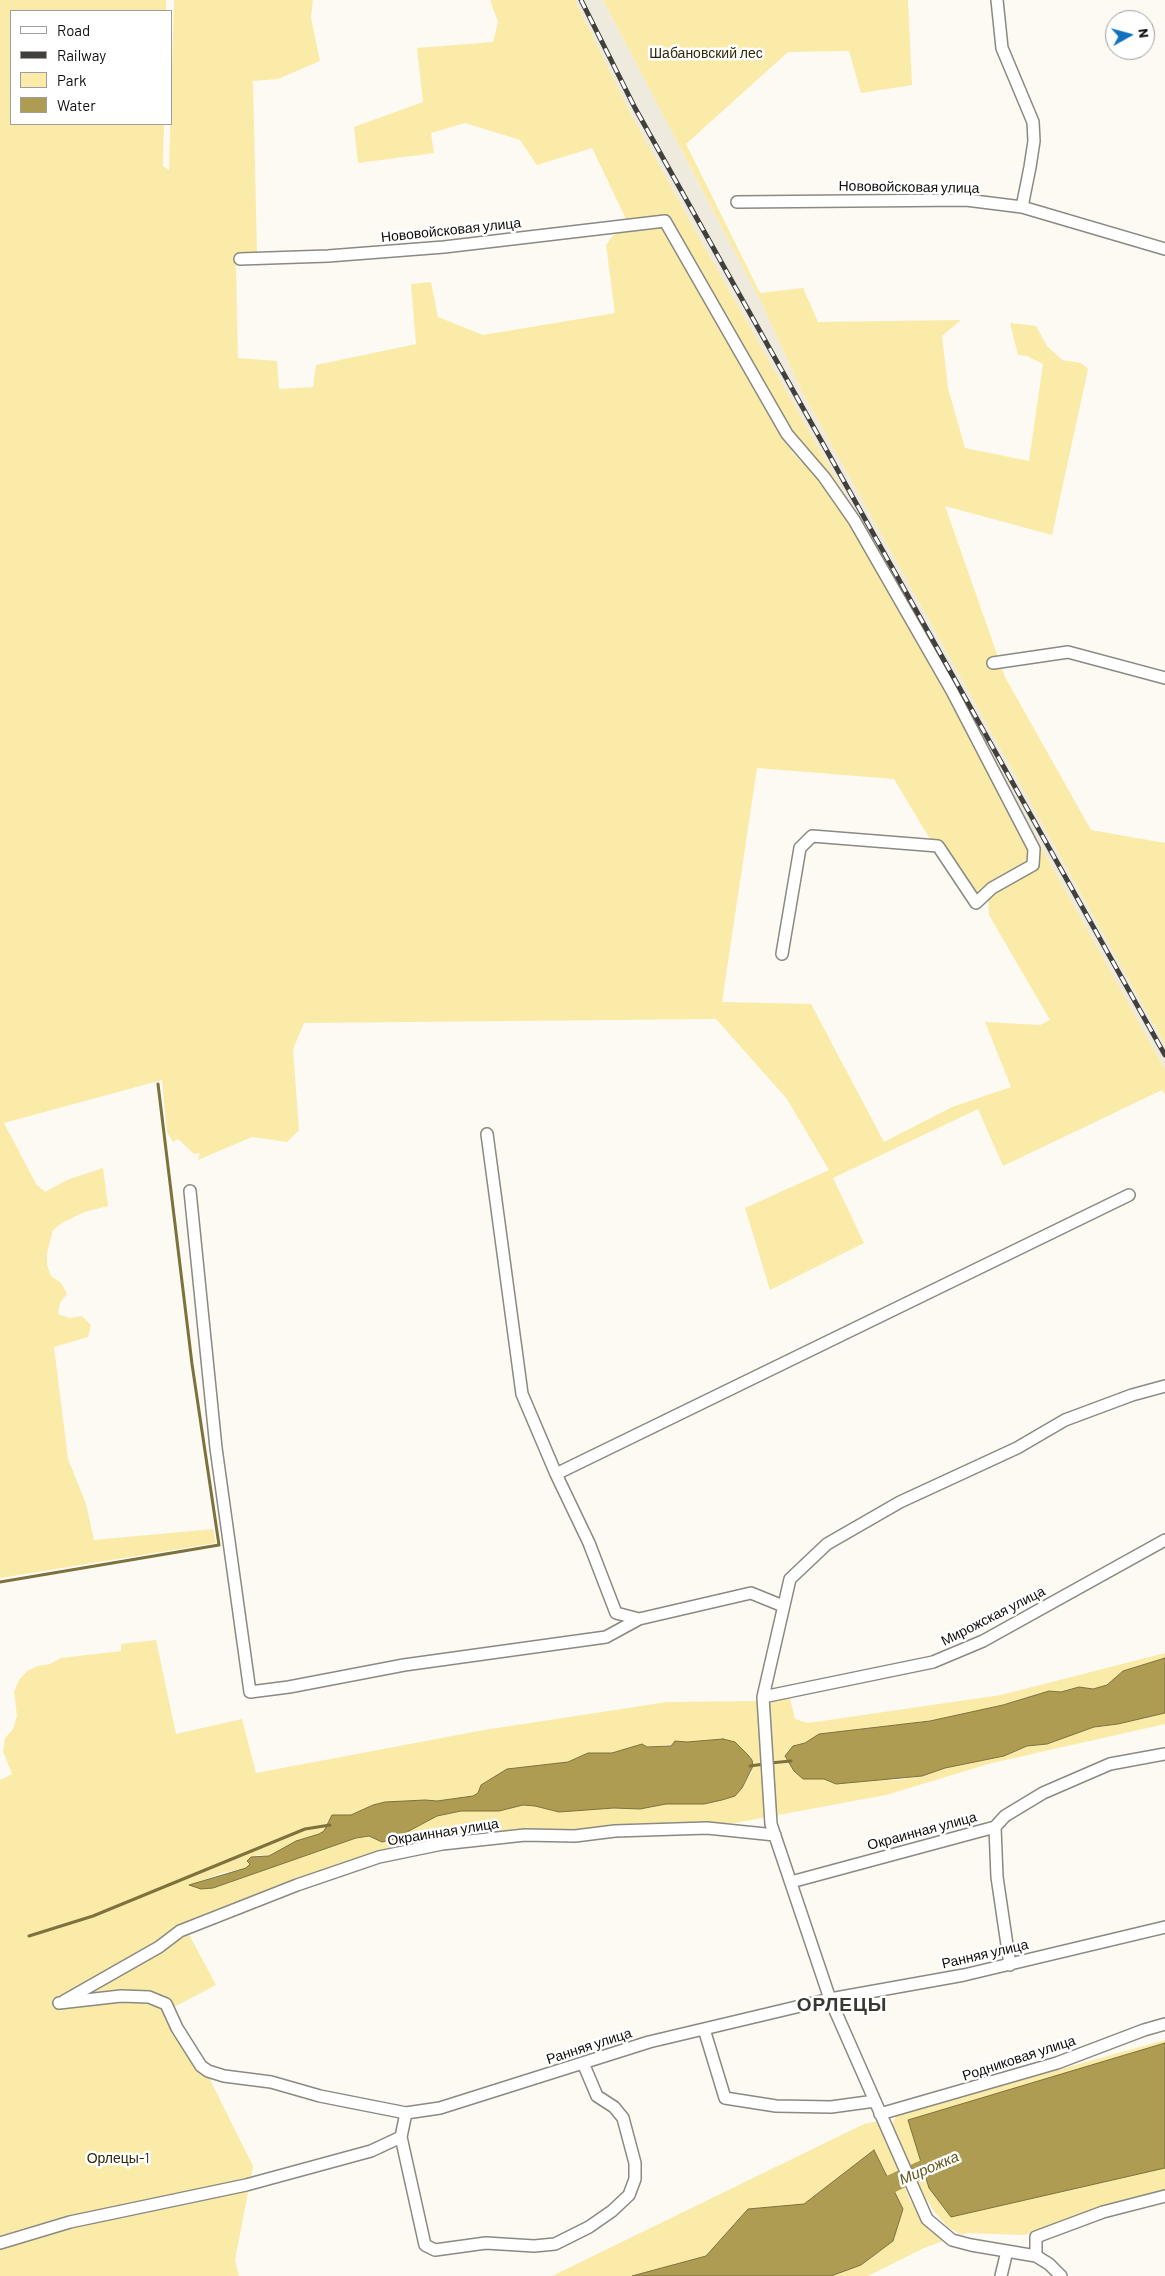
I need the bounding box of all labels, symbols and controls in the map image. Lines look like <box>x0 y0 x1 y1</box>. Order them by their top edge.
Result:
legend <box>10 10 172 125</box>
north arrow <box>1105 10 1155 60</box>
text: Road <box>57 21 90 39</box>
text: N <box>1135 28 1153 39</box>
park label: Шабановский лес <box>649 45 763 61</box>
text: Railway <box>57 46 106 64</box>
text: Park <box>57 71 86 89</box>
text: Water <box>57 96 96 114</box>
street label: Нововойсковая улица <box>838 177 980 197</box>
street label: Нововойсковая улица <box>380 214 522 246</box>
street label: Мирожская улица <box>938 1583 1048 1649</box>
street label: Окраинная улица <box>865 1808 979 1854</box>
street label: Окраинная улица <box>386 1815 500 1849</box>
street label: Ранняя улица <box>940 1936 1030 1972</box>
district label: ОРЛЕЦЫ <box>796 1994 888 2016</box>
street label: Ранняя улица <box>544 2024 634 2068</box>
street label: Родниковая улица <box>960 2032 1078 2084</box>
water label: Мирожка <box>897 2147 961 2189</box>
park label: Орлецы-1 <box>87 2150 149 2166</box>

